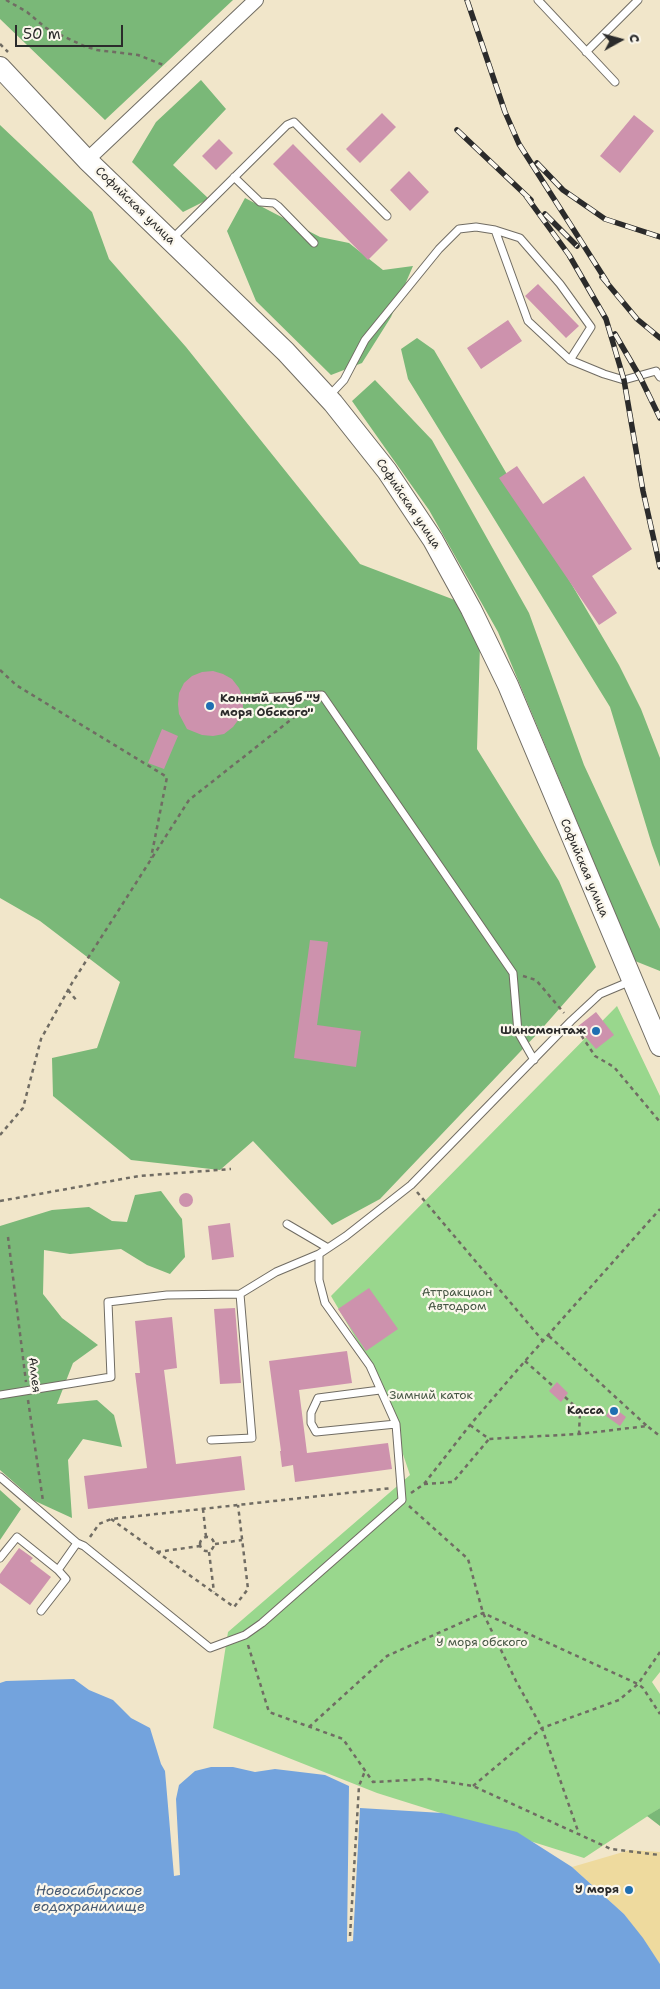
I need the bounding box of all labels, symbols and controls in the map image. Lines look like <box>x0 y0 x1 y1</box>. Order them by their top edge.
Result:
scale bar <box>18 15 125 47</box>
north arrow <box>595 15 645 65</box>
text: 50 m <box>23 24 61 44</box>
text: С <box>625 33 644 44</box>
street label: Софийская улица <box>92 164 178 248</box>
street label: Софийская улица <box>373 456 443 552</box>
place label: Конный клуб "У моря Обского" <box>220 692 320 720</box>
marker: Конный клуб "У моря Обского" <box>204 700 216 712</box>
street label: Софийская улица <box>557 817 611 919</box>
place label: Шиномонтаж <box>500 1024 586 1038</box>
marker: Шиномонтаж <box>590 1025 602 1037</box>
park label: Аттракцион Автодром <box>422 1286 492 1314</box>
street label: Аллея <box>25 1357 43 1393</box>
park label: Зимний каток <box>389 1389 473 1403</box>
place label: Касса <box>567 1404 604 1418</box>
marker: Касса <box>608 1405 620 1417</box>
park label: У моря обского <box>436 1636 528 1650</box>
water label: Новосибирское водохранилище <box>33 1883 145 1915</box>
place label: У моря <box>575 1883 619 1897</box>
marker: У моря <box>623 1884 635 1896</box>

